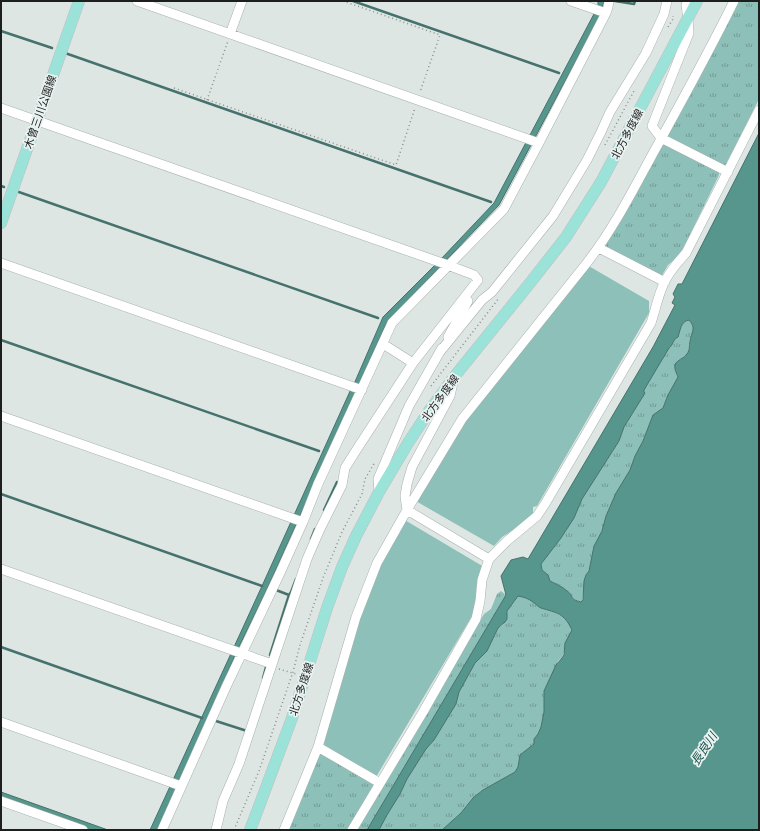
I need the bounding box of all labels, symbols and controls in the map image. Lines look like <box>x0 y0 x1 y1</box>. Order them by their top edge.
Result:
street label: 木曽三川公園線 <box>21 73 58 150</box>
street label: 北方多度線 <box>608 106 645 161</box>
street label: 北方多度線 <box>418 372 461 424</box>
street label: 北方多度線 <box>286 661 315 717</box>
water label: 長良川 <box>687 728 720 767</box>

